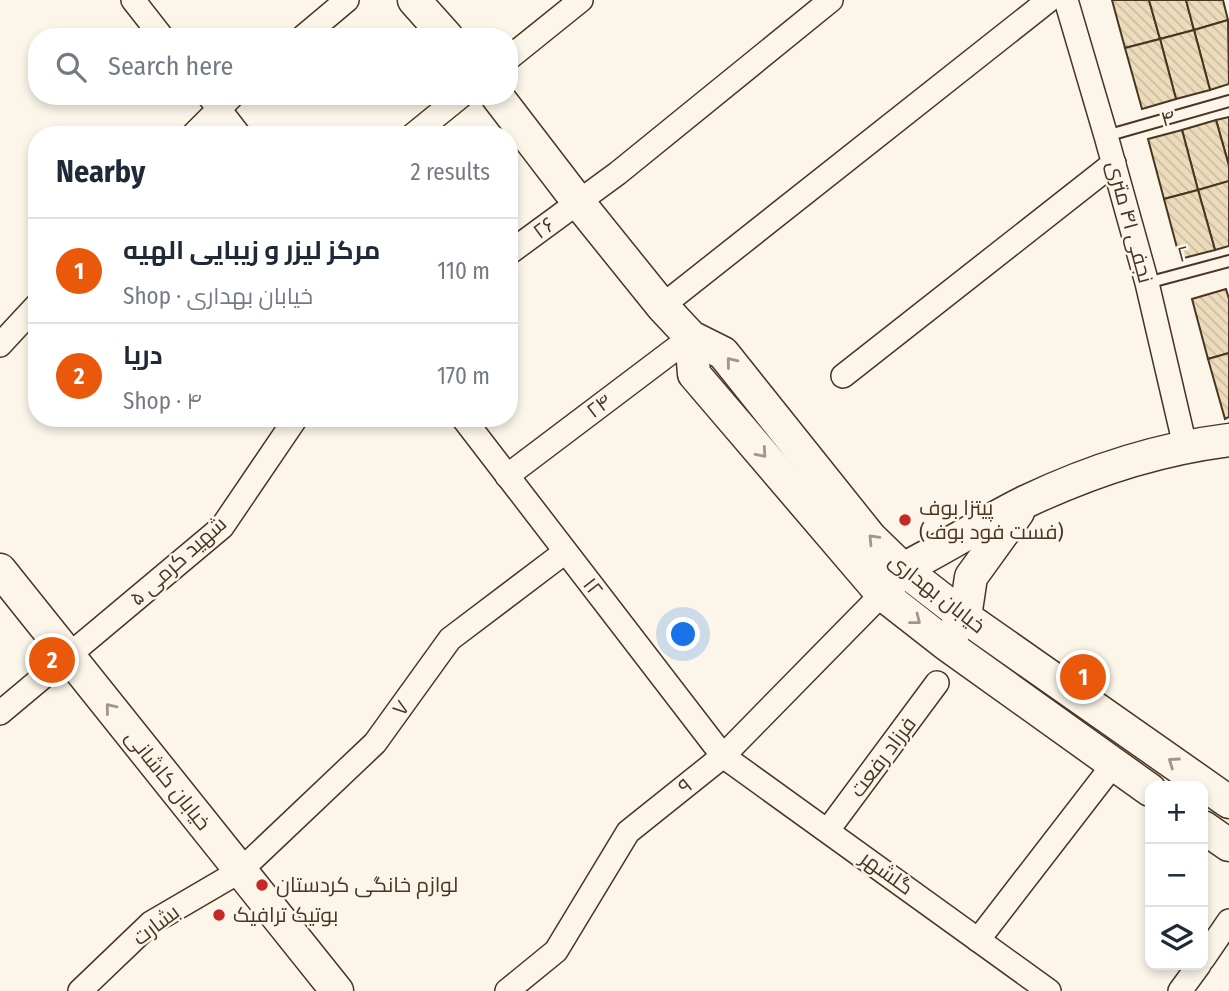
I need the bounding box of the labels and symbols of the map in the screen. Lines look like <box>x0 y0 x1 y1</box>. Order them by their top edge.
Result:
street label: ۴ <box>1158 104 1178 132</box>
street label: نجفی ۴۱ متری <box>1101 158 1159 286</box>
street label: ۲۶ <box>528 211 560 245</box>
street label: ۲ <box>1174 240 1192 268</box>
one-way arrow <box>726 358 739 370</box>
street label: ۲۴ <box>581 388 617 424</box>
one-way arrow <box>754 445 766 458</box>
place label: پیتزا بوف (فست فود بوف) <box>919 495 1064 545</box>
street label: ۵ شهید کرمی <box>124 511 232 611</box>
marker: پیتزا بوف (فست فود بوف) <box>897 512 913 528</box>
one-way arrow <box>869 534 882 547</box>
street label: خیابان بهداری <box>884 547 990 639</box>
street label: ۱۲ <box>577 572 609 602</box>
one-way arrow <box>908 612 920 625</box>
your location <box>666 617 700 651</box>
pin: 2 <box>29 634 75 686</box>
pin: 1 <box>1060 651 1106 703</box>
street label: ۷ <box>387 695 415 721</box>
one-way arrow <box>106 703 119 716</box>
street label: فرزاد رفعت <box>844 712 922 802</box>
street label: خیابان کاشانی <box>120 724 216 836</box>
one-way arrow <box>1168 758 1181 770</box>
street label: ۹ <box>673 772 697 800</box>
street label: گلشهر <box>855 845 918 901</box>
place label: لوازم خانگی کردستان <box>276 872 458 899</box>
marker: لوازم خانگی کردستان <box>254 877 270 893</box>
street label: بشارت <box>127 899 185 951</box>
place label: بوتیک ترافیک <box>233 902 338 928</box>
marker: بوتیک ترافیک <box>211 907 227 923</box>

